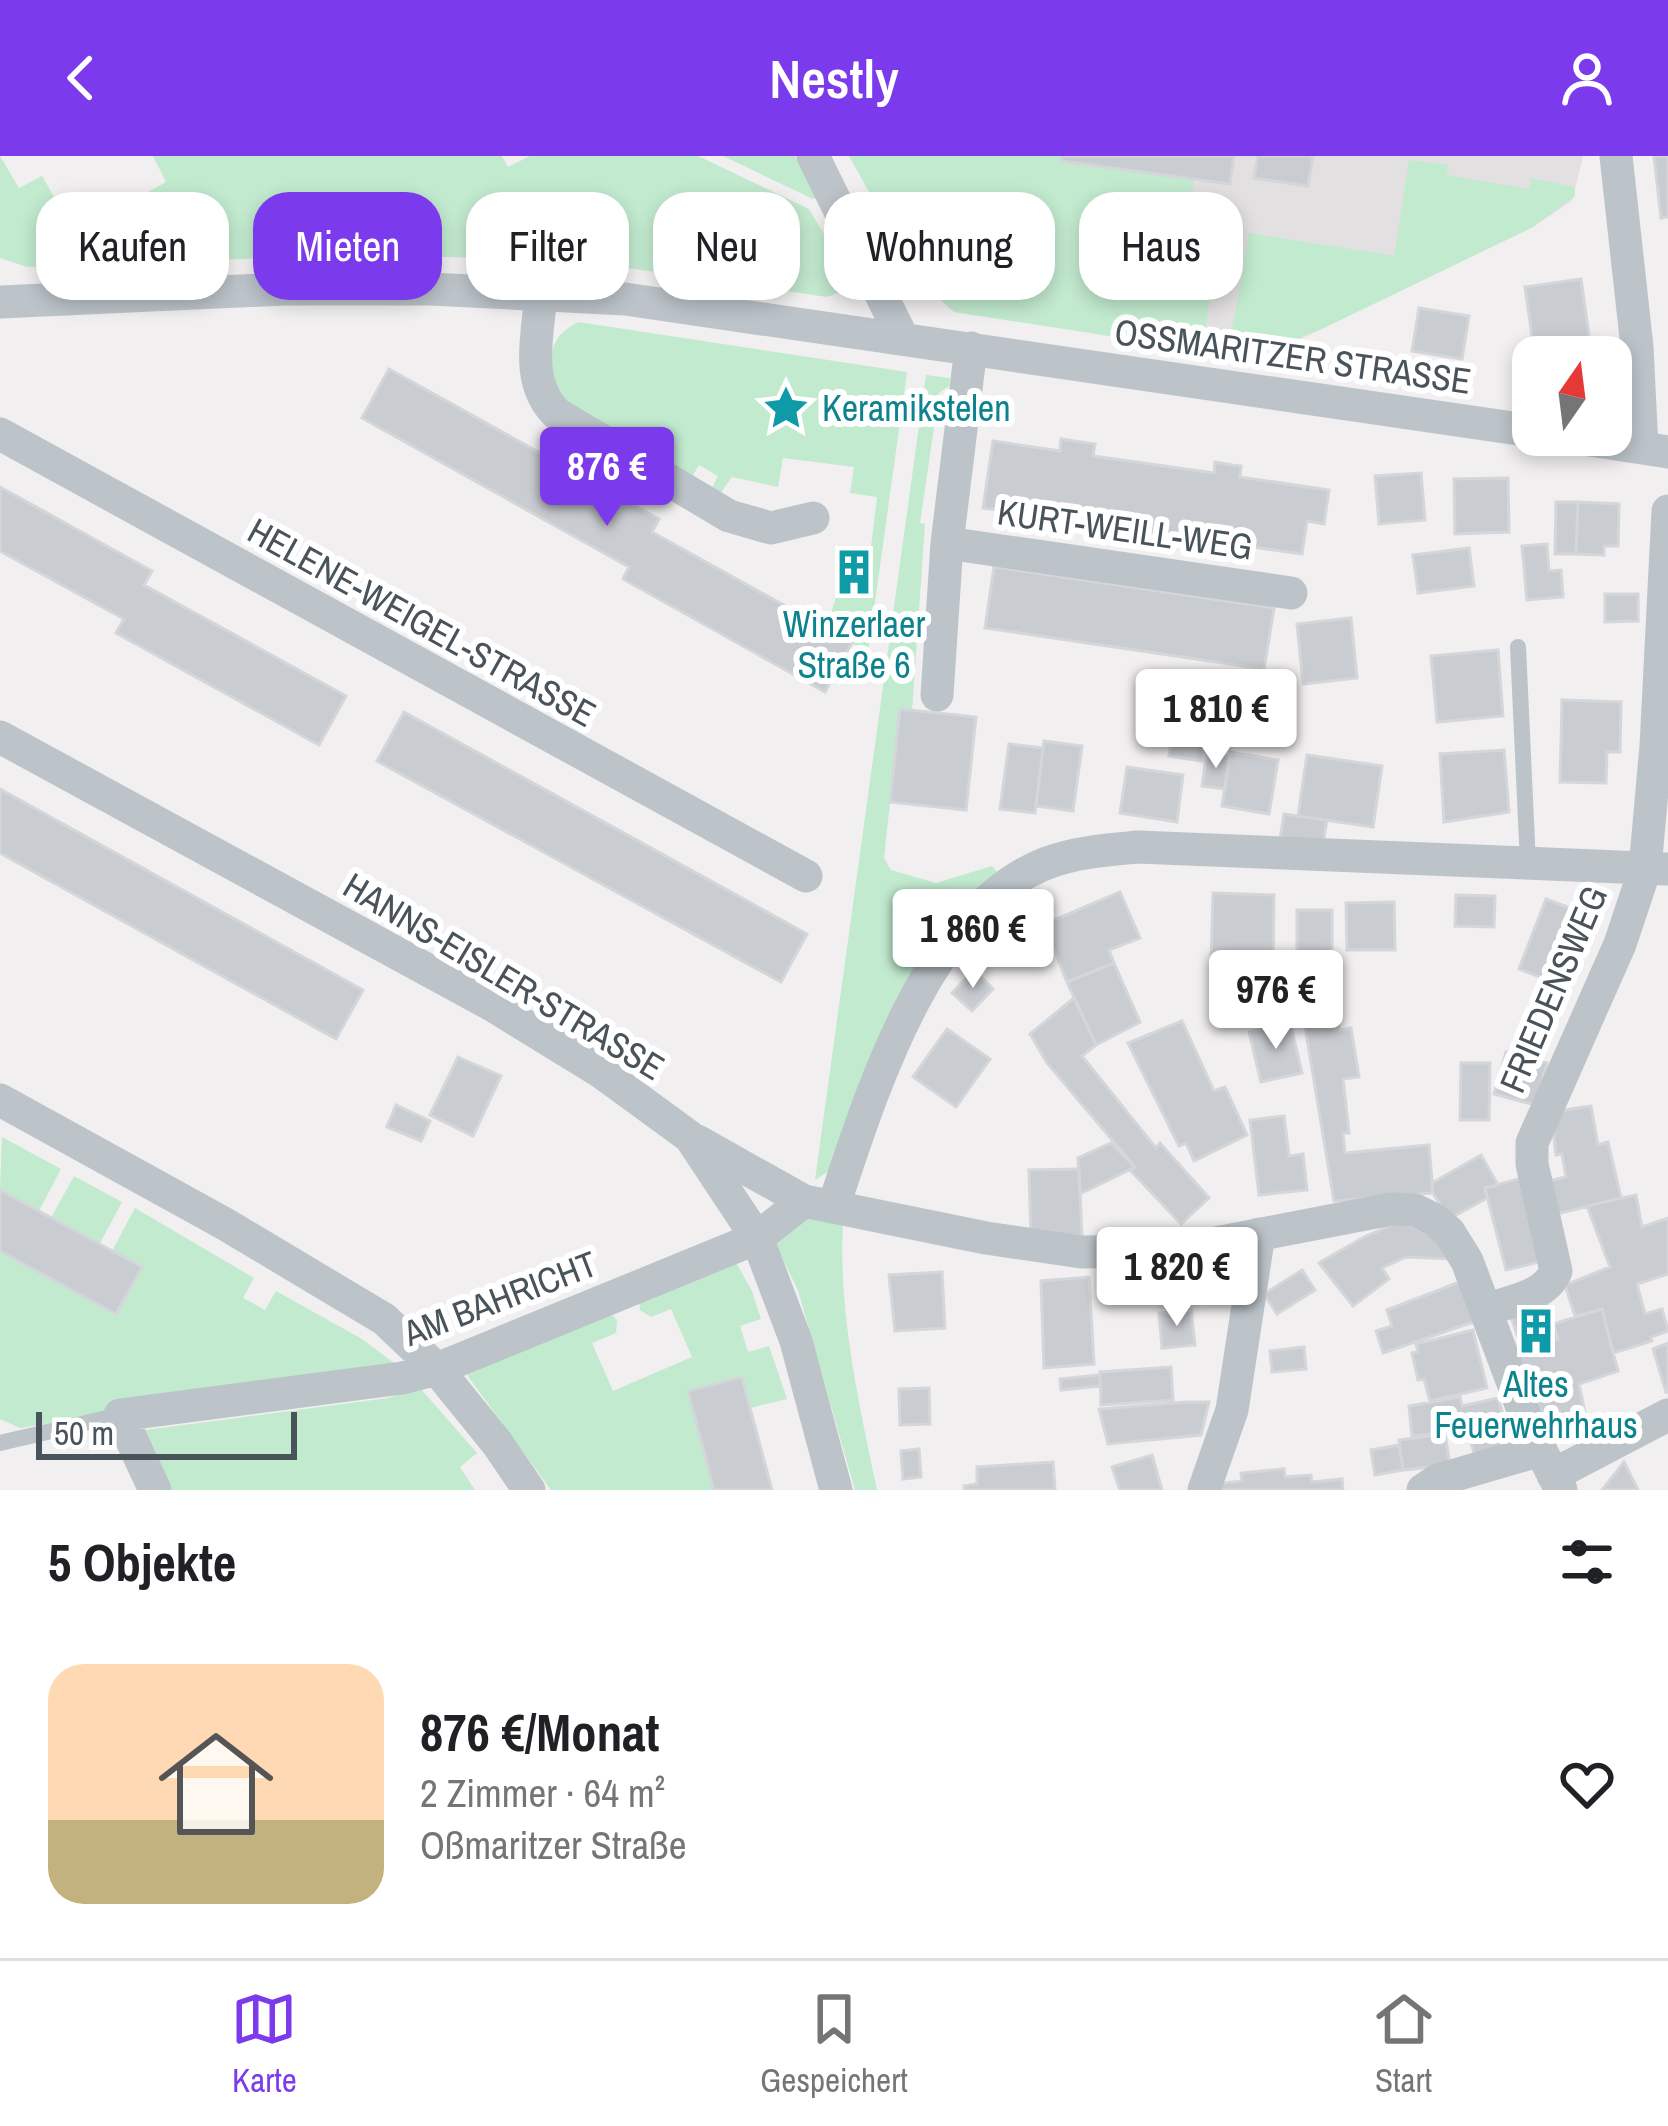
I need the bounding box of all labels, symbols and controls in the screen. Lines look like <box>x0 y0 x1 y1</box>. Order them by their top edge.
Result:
text: Nestly <box>769 42 899 115</box>
icon: back <box>48 45 114 111</box>
icon: person <box>1554 45 1620 111</box>
chip: Kaufen <box>36 192 229 300</box>
chip: Mieten <box>253 192 442 300</box>
chip: Filter <box>466 192 629 300</box>
chip: Neu <box>653 192 800 300</box>
chip: Wohnung <box>824 192 1055 300</box>
chip: Haus <box>1079 192 1243 300</box>
street label: OSSMARITZER STRASSE <box>1112 307 1474 405</box>
north arrow <box>1512 336 1632 456</box>
map controls <box>1512 336 1632 456</box>
place icon: Keramikstelen <box>761 383 811 433</box>
place label: Keramikstelen <box>822 384 1011 432</box>
pin: 876 € <box>523 427 691 529</box>
text: 876 € <box>567 440 647 492</box>
street label: KURT-WEILL-WEG <box>994 487 1256 571</box>
street label: HELENE-WEIGEL-STRASSE <box>240 506 604 738</box>
building icon: Winzerlaer Straße 6 <box>829 547 879 597</box>
place label: Winzerlaer Straße 6 <box>783 600 926 689</box>
pin: 1 810 € <box>1105 669 1327 771</box>
text: 1 810 € <box>1163 682 1269 734</box>
street label: HANNS-EISLER-STRASSE <box>335 861 673 1091</box>
street label: FRIEDENSWEG <box>1488 878 1618 1100</box>
pin: 1 860 € <box>862 889 1084 991</box>
text: 1 860 € <box>920 902 1026 954</box>
pin: 976 € <box>1192 950 1360 1052</box>
text: 976 € <box>1236 963 1316 1015</box>
pin: 1 820 € <box>1066 1227 1288 1329</box>
street label: AM BAHRICHT <box>396 1239 604 1357</box>
text: 1 820 € <box>1124 1240 1230 1292</box>
building icon: Altes Feuerwehrhaus <box>1511 1306 1561 1356</box>
place label: Altes Feuerwehrhaus <box>1434 1360 1638 1449</box>
scale bar <box>36 1406 297 1459</box>
text: 50 m <box>54 1411 114 1455</box>
text: 5 Objekte <box>48 1528 236 1597</box>
icon: filters <box>1554 1529 1620 1595</box>
text: 876 €/Monat <box>420 1698 659 1767</box>
icon: home <box>144 1712 288 1856</box>
icon: heart <box>1554 1751 1620 1817</box>
text: 2 Zimmer · 64 m² <box>420 1767 665 1819</box>
text: Oßmaritzer Straße <box>420 1819 687 1871</box>
tab: Karte <box>231 1986 297 2102</box>
tab: Gespeichert <box>760 1986 908 2102</box>
tab: Start <box>1371 1986 1437 2102</box>

